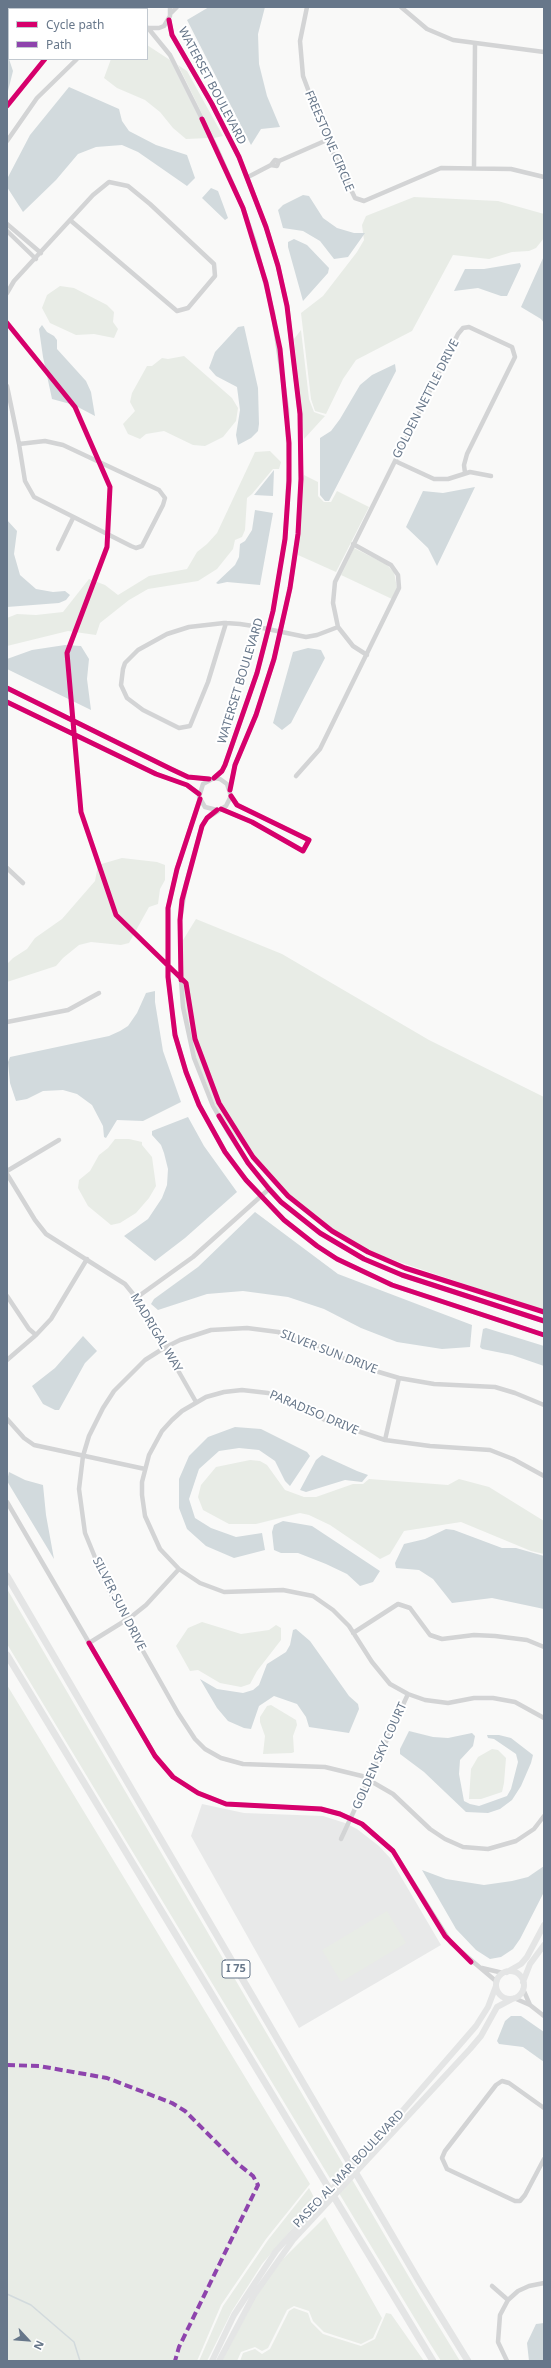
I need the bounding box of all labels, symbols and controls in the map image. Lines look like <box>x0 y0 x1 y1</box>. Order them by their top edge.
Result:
legend <box>8 8 148 60</box>
text: Cycle path <box>46 16 104 33</box>
street label: WATERSET BOULEVARD <box>175 25 249 147</box>
text: Path <box>46 36 72 53</box>
street label: FREESTONE CIRCLE <box>301 88 357 194</box>
street label: GOLDEN NETTLE DRIVE <box>390 337 462 461</box>
street label: WATERSET BOULEVARD <box>215 616 267 746</box>
street label: MADRIGAL WAY <box>127 1291 185 1375</box>
street label: SILVER SUN DRIVE <box>278 1327 380 1377</box>
street label: PARADISO DRIVE <box>267 1388 361 1438</box>
street label: SILVER SUN DRIVE <box>89 1555 149 1653</box>
street label: GOLDEN SKY COURT <box>350 1700 410 1812</box>
road number: I 75 <box>222 1960 250 1978</box>
street label: PASEO AL MAR BOULEVARD <box>291 2107 407 2231</box>
north arrow <box>8 2320 48 2360</box>
text: N <box>31 2338 48 2353</box>

